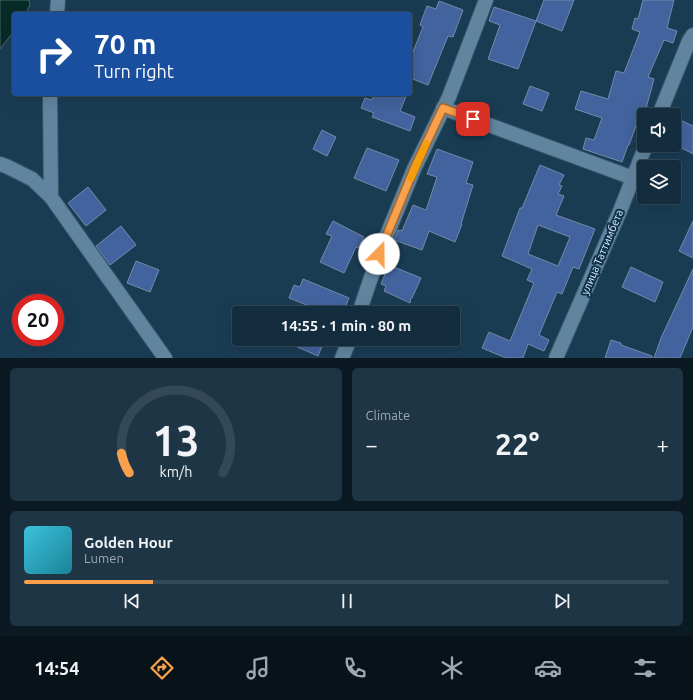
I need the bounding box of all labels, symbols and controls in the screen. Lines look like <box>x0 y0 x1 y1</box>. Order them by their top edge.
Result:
icon: right <box>28 28 80 80</box>
text: 70 m <box>94 28 156 59</box>
text: Turn right <box>94 61 174 81</box>
pin <box>456 102 490 136</box>
icon: arrive <box>462 108 484 130</box>
map controls <box>637 108 681 204</box>
button: sound <box>637 108 681 152</box>
button: layers <box>637 160 681 204</box>
street label: улица Таттимбета <box>579 208 625 296</box>
position arrow <box>358 233 400 275</box>
speed limit sign: 20 <box>12 294 64 346</box>
text: 14:55 · 1 min · 80 m <box>281 317 411 334</box>
text: Climate <box>366 408 410 422</box>
text: 13 <box>152 416 199 463</box>
text: 22° <box>495 427 539 461</box>
text: − <box>366 432 378 457</box>
text: + <box>657 432 669 457</box>
text: km/h <box>159 463 192 479</box>
text: Golden Hour <box>84 534 173 551</box>
text: Lumen <box>84 551 124 565</box>
icon: previous <box>121 590 143 612</box>
icon: pause <box>336 590 358 612</box>
icon: next <box>551 590 573 612</box>
icon: directions <box>148 654 176 682</box>
icon: music <box>244 654 272 682</box>
icon: phone <box>341 654 369 682</box>
icon: climate <box>438 654 466 682</box>
icon: car <box>534 654 562 682</box>
icon: filters <box>631 654 659 682</box>
text: 14:54 <box>34 658 79 678</box>

